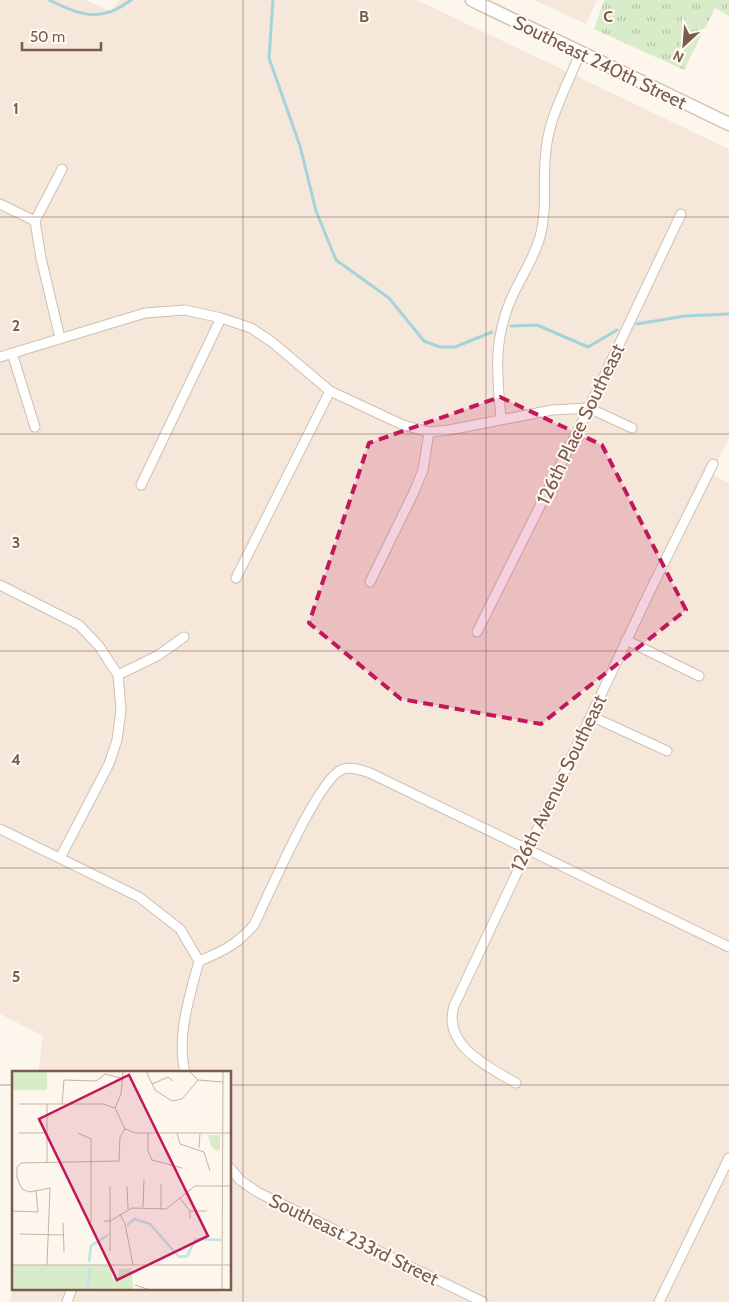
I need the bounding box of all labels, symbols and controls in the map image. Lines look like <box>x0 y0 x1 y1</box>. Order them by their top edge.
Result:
text: B <box>359 7 369 26</box>
text: C <box>603 7 613 26</box>
street label: Southeast 240th Street <box>510 11 691 115</box>
scale bar <box>22 20 101 52</box>
north arrow <box>659 20 709 70</box>
text: 50 m <box>30 28 65 46</box>
text: N <box>670 46 687 67</box>
text: 1 <box>13 99 19 118</box>
text: 2 <box>12 316 20 335</box>
street label: 126th Place Southeast <box>532 340 630 508</box>
text: 3 <box>12 533 20 552</box>
street label: 126th Avenue Southeast <box>506 691 612 875</box>
text: 4 <box>11 750 21 769</box>
text: 5 <box>12 967 20 986</box>
inset map <box>12 1071 231 1290</box>
street label: Southeast 233rd Street <box>265 1188 443 1291</box>

